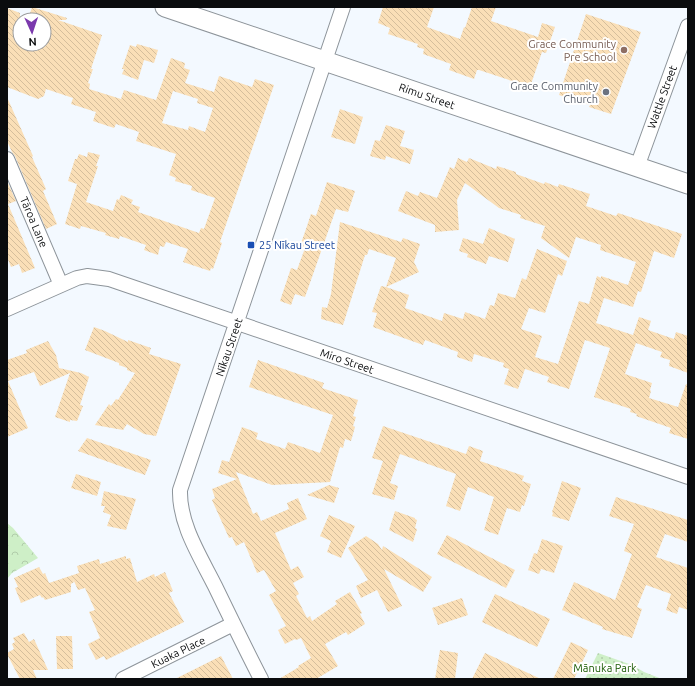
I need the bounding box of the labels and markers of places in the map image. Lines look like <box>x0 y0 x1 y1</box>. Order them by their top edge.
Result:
place label: Grace Community Pre School <box>528 38 617 63</box>
marker: Grace Community Pre School <box>619 45 629 55</box>
place label: Grace Community Church <box>510 80 599 105</box>
marker: Grace Community Church <box>601 87 611 97</box>
place label: 25 Nīkau Street <box>259 239 336 251</box>
marker: 25 Nīkau Street <box>246 240 256 250</box>

